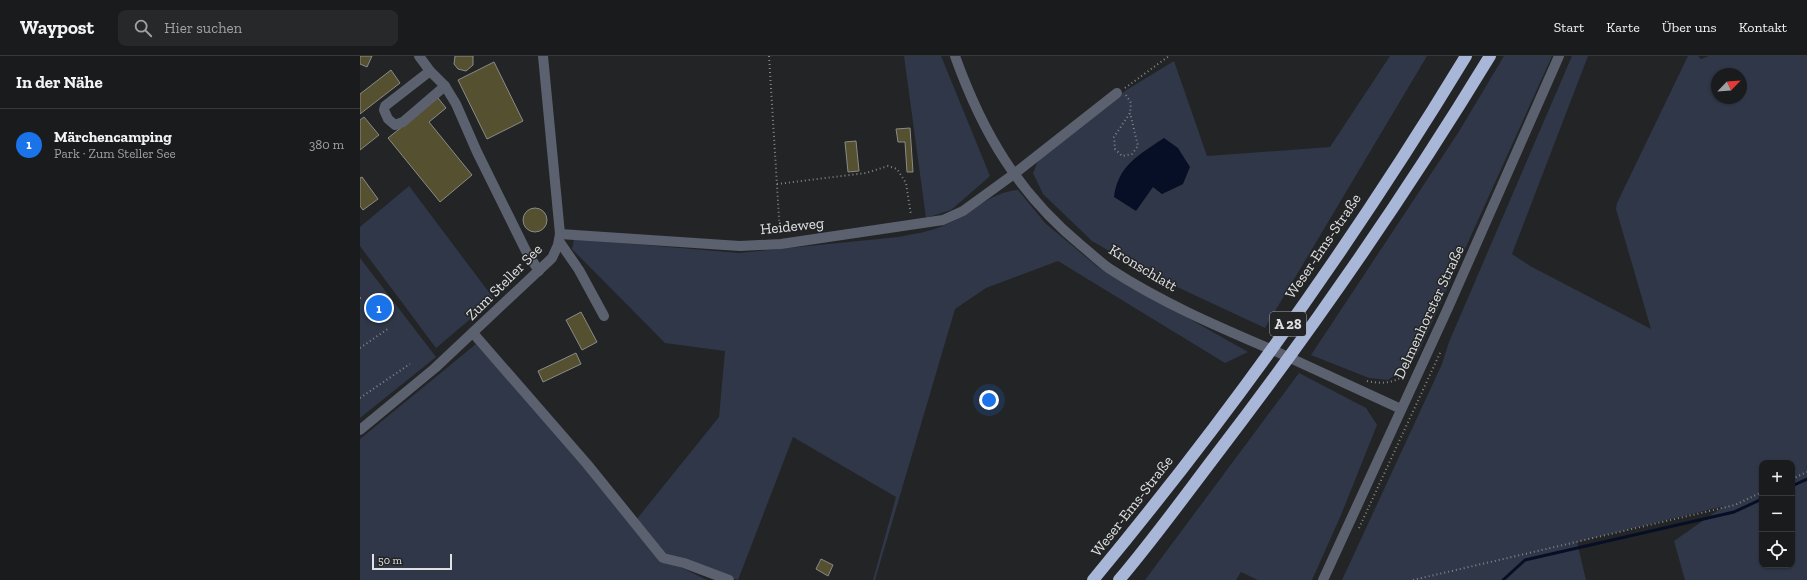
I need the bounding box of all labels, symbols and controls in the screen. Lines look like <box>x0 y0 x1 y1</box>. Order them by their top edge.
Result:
search box <box>118 10 398 46</box>
text: Waypost <box>20 16 94 39</box>
icon: search <box>132 17 154 39</box>
text: Hier suchen <box>164 19 242 37</box>
text: Start <box>1554 19 1584 36</box>
text: Karte <box>1606 19 1640 36</box>
text: Über uns <box>1662 19 1717 36</box>
text: Kontakt <box>1739 19 1787 36</box>
north arrow <box>1711 68 1747 104</box>
text: In der Nähe <box>16 72 103 92</box>
text: Märchencamping <box>54 128 172 146</box>
text: 1 <box>26 137 32 152</box>
text: 380 m <box>309 137 344 152</box>
text: Park · Zum Steller See <box>54 146 176 161</box>
street label: Weser-Ems-Straße <box>1281 190 1365 302</box>
street label: Heideweg <box>759 214 825 238</box>
street label: Zum Steller See <box>462 240 546 324</box>
street label: Kronschlatt <box>1106 241 1181 296</box>
street label: Delmenhorster Straße <box>1390 242 1468 382</box>
pin: 1 <box>366 293 392 323</box>
road number: A 28 <box>1270 312 1306 336</box>
your location <box>979 390 999 410</box>
street label: Weser-Ems-Straße <box>1087 452 1177 560</box>
map controls <box>1759 460 1795 568</box>
button: + <box>1759 460 1795 496</box>
button: − <box>1759 496 1795 532</box>
button: locate <box>1759 532 1795 568</box>
scale bar <box>372 552 452 571</box>
text: 50 m <box>378 554 402 567</box>

